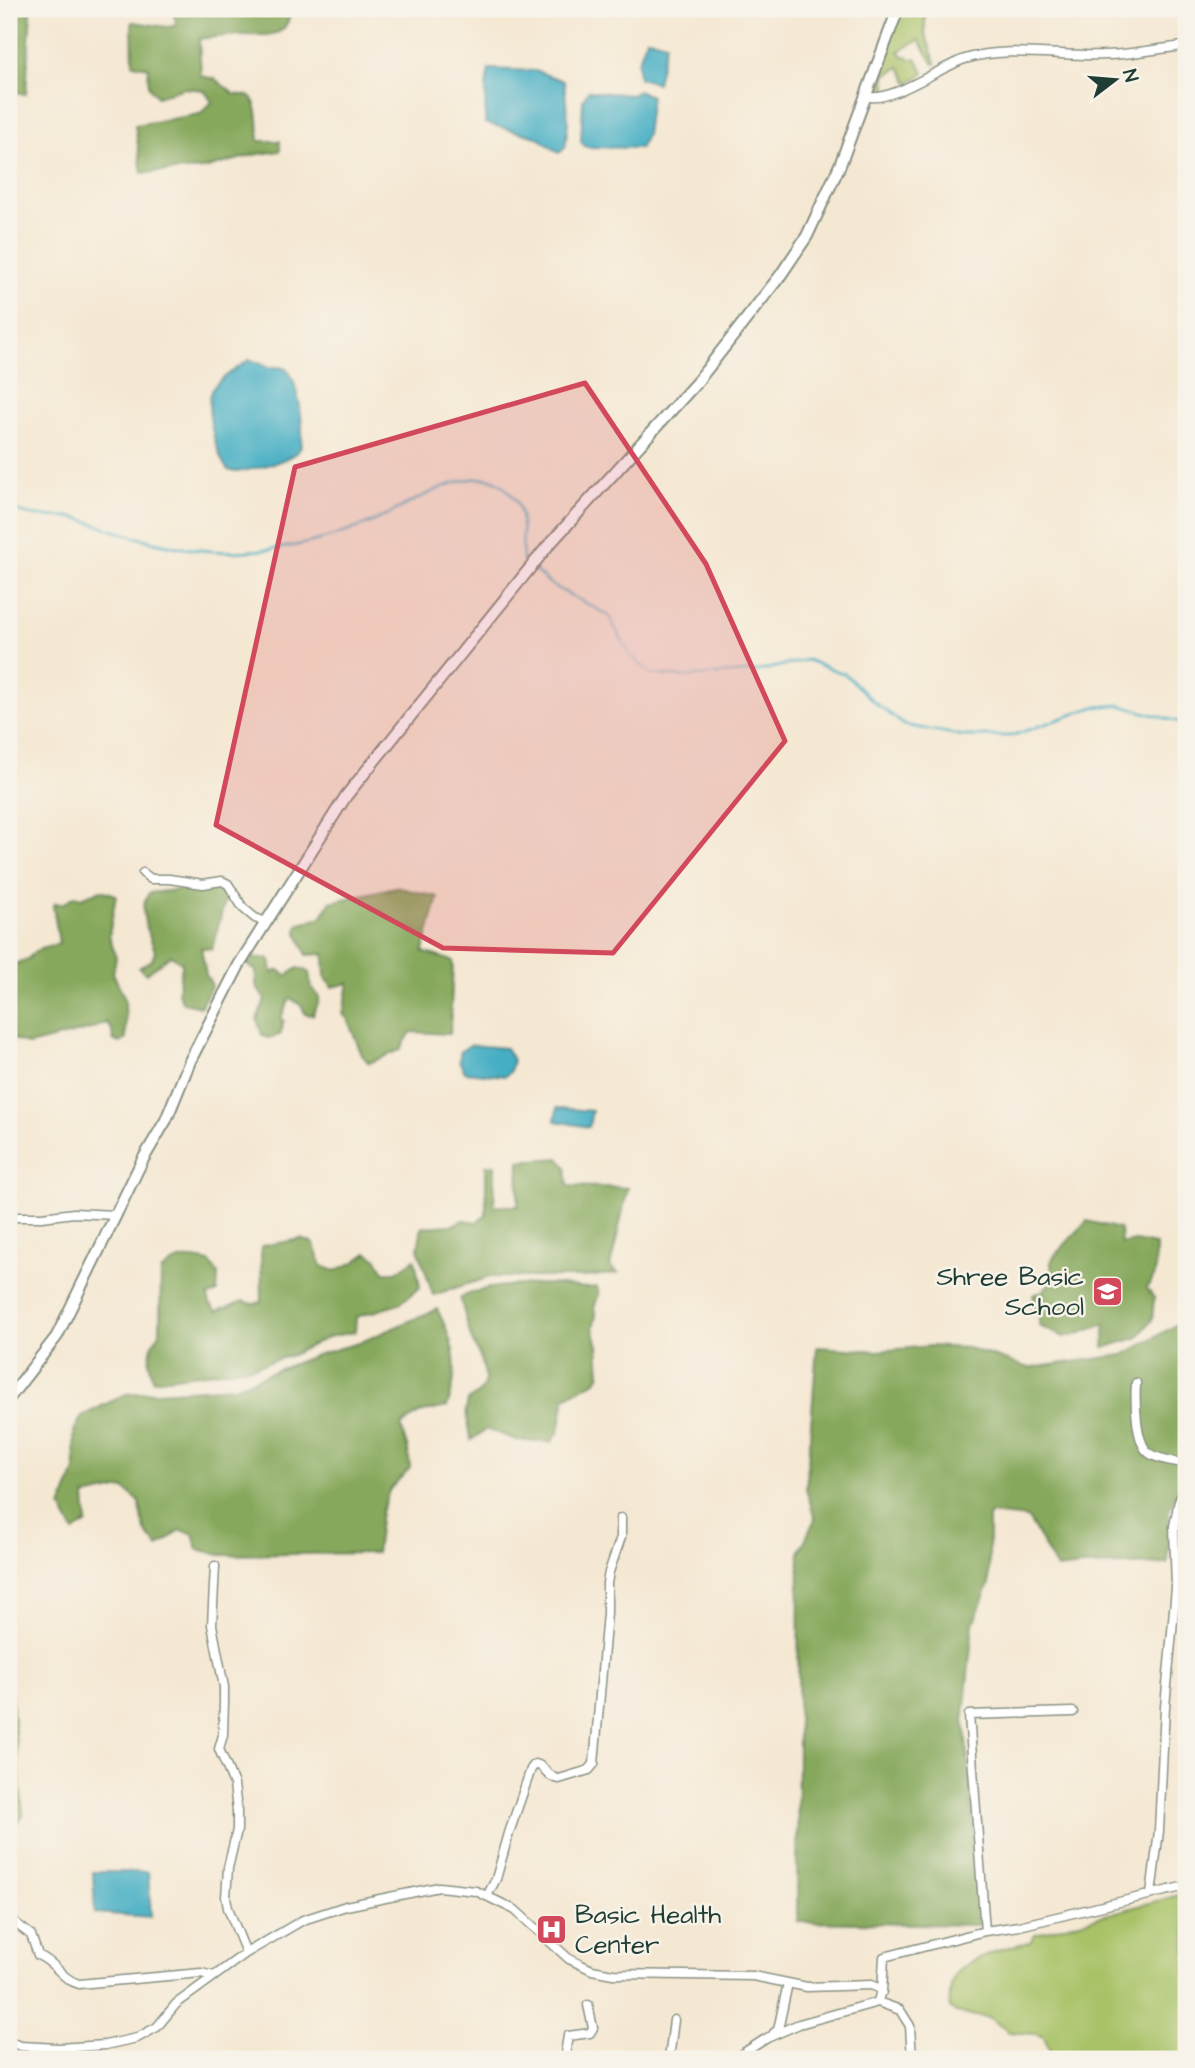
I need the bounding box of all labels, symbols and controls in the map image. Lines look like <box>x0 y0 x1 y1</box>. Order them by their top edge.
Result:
north arrow <box>1080 46 1150 116</box>
text: N <box>1115 66 1145 85</box>
place label: Shree Basic School <box>936 1259 1084 1325</box>
school or university icon: Shree Basic School <box>1090 1275 1124 1309</box>
place label: Basic Health Center <box>575 1897 721 1963</box>
hospital icon: Basic Health Center <box>535 1913 569 1947</box>

